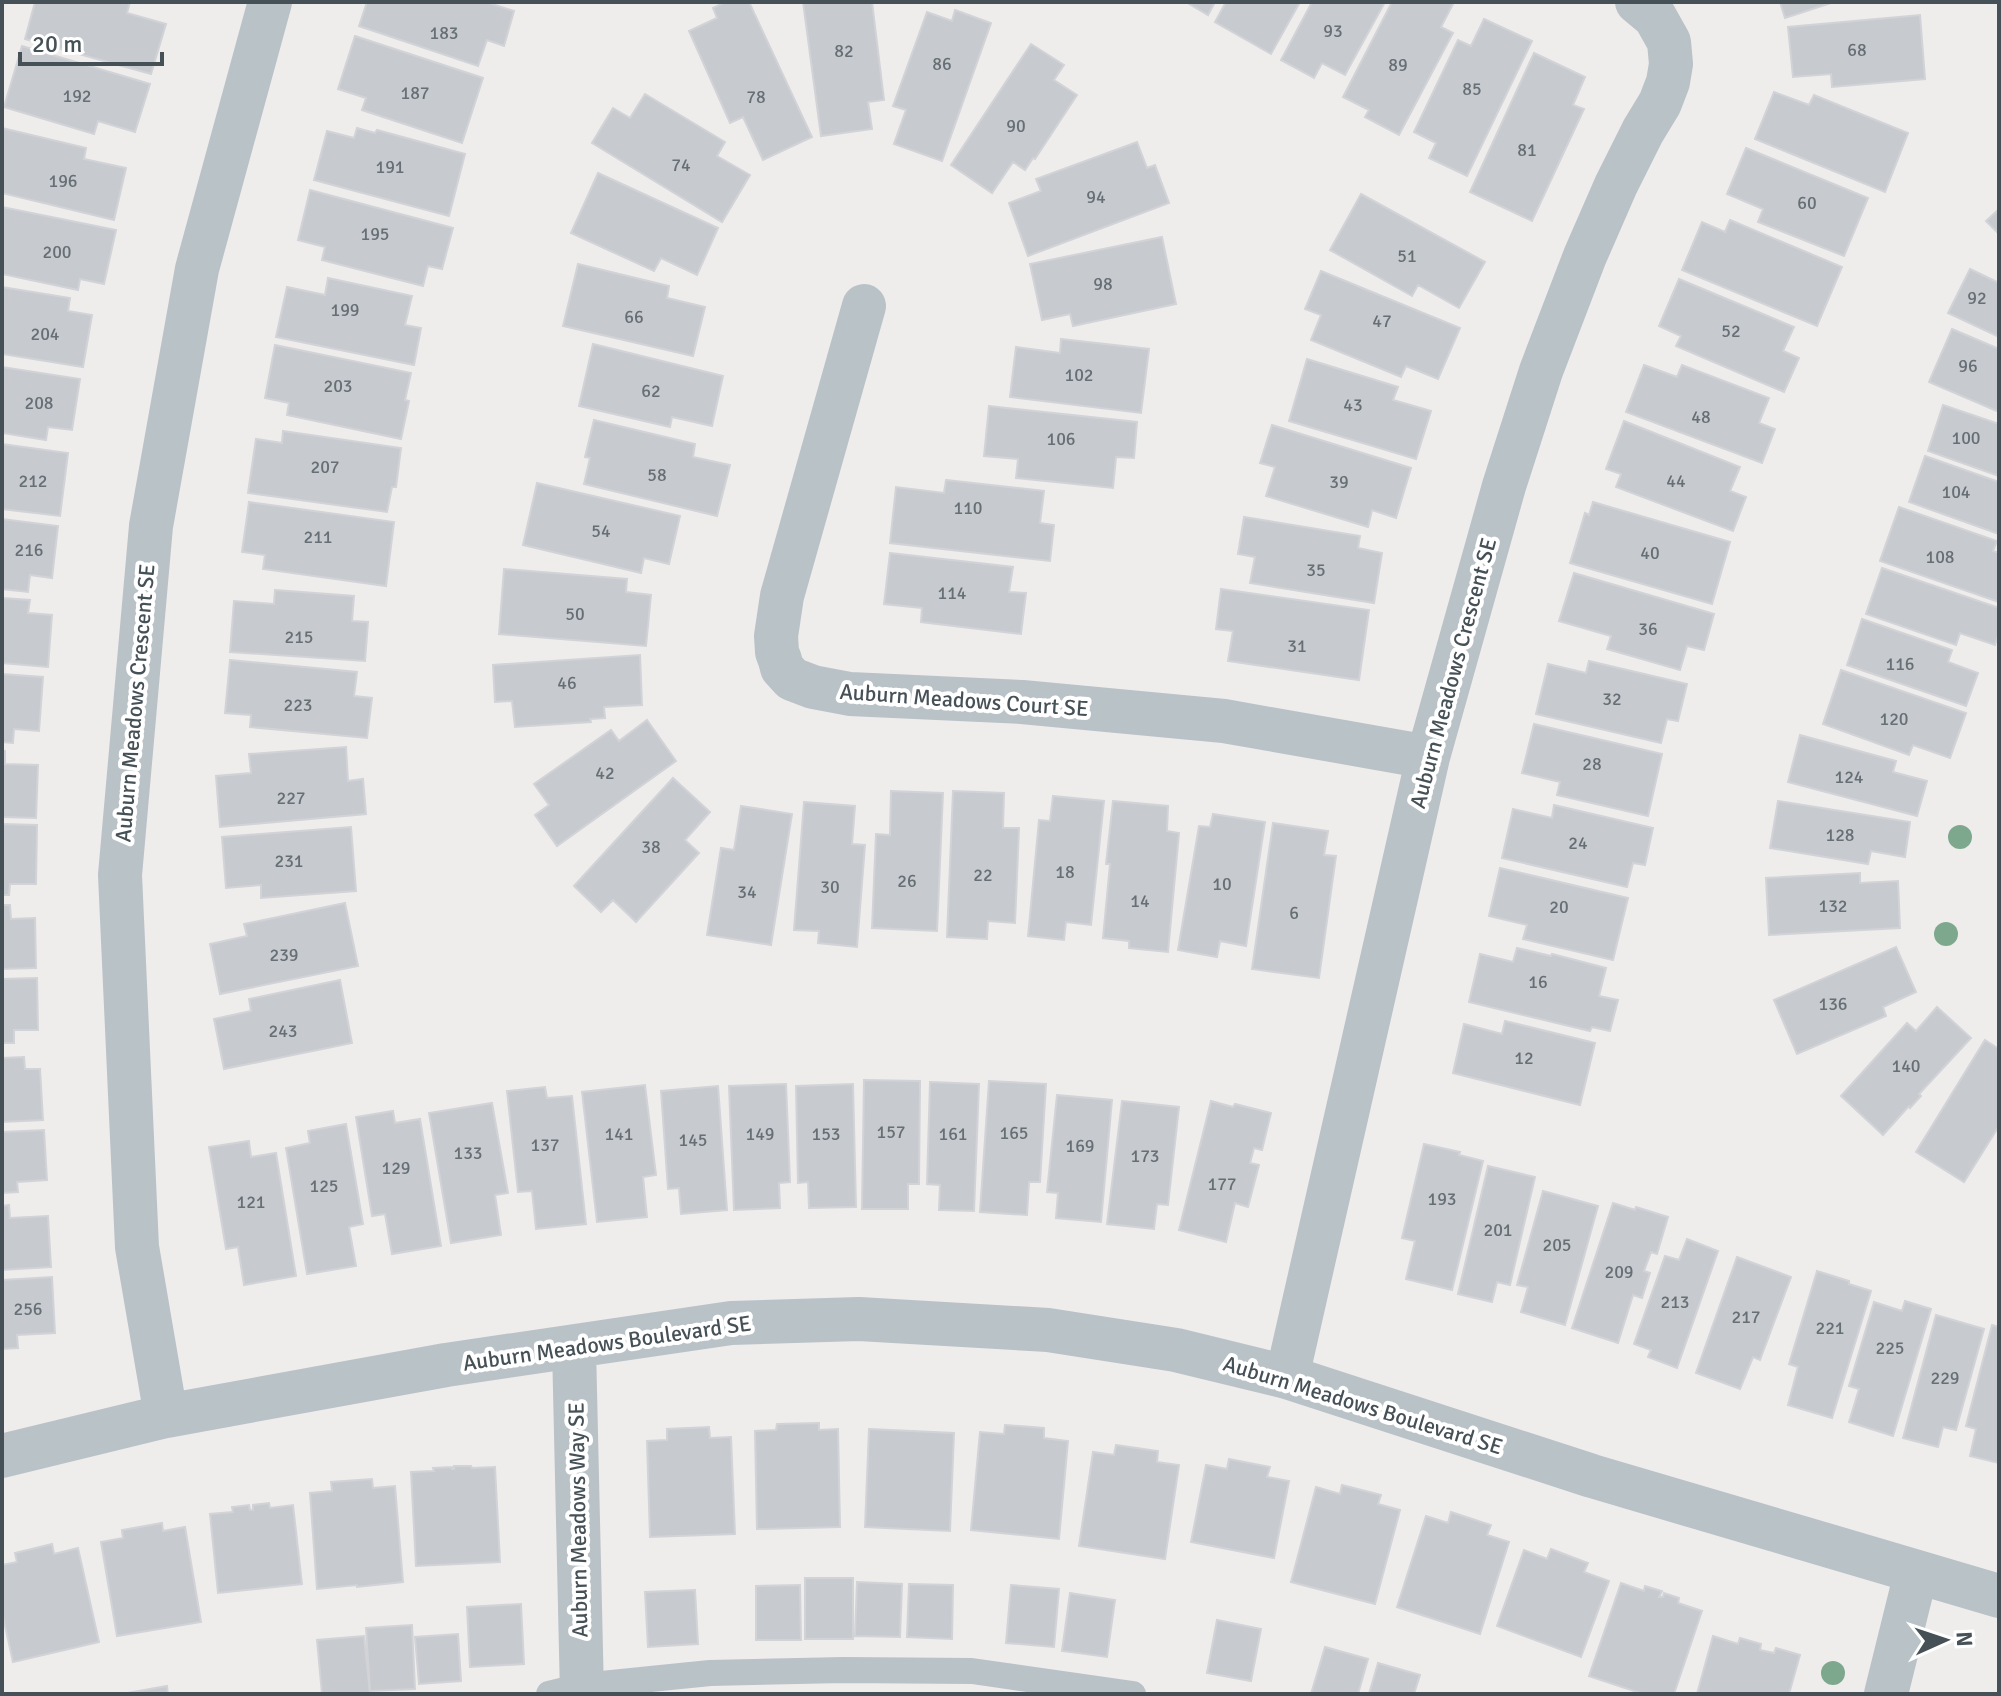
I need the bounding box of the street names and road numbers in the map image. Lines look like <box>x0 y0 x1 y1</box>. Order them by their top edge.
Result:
street label: Auburn Meadows Crescent SE <box>1404 535 1502 811</box>
street label: Auburn Meadows Crescent SE <box>109 563 161 843</box>
street label: Auburn Meadows Court SE <box>839 678 1089 722</box>
street label: Auburn Meadows Boulevard SE <box>461 1309 753 1377</box>
street label: Auburn Meadows Boulevard SE <box>1220 1350 1506 1460</box>
street label: Auburn Meadows Way SE <box>562 1402 594 1638</box>

